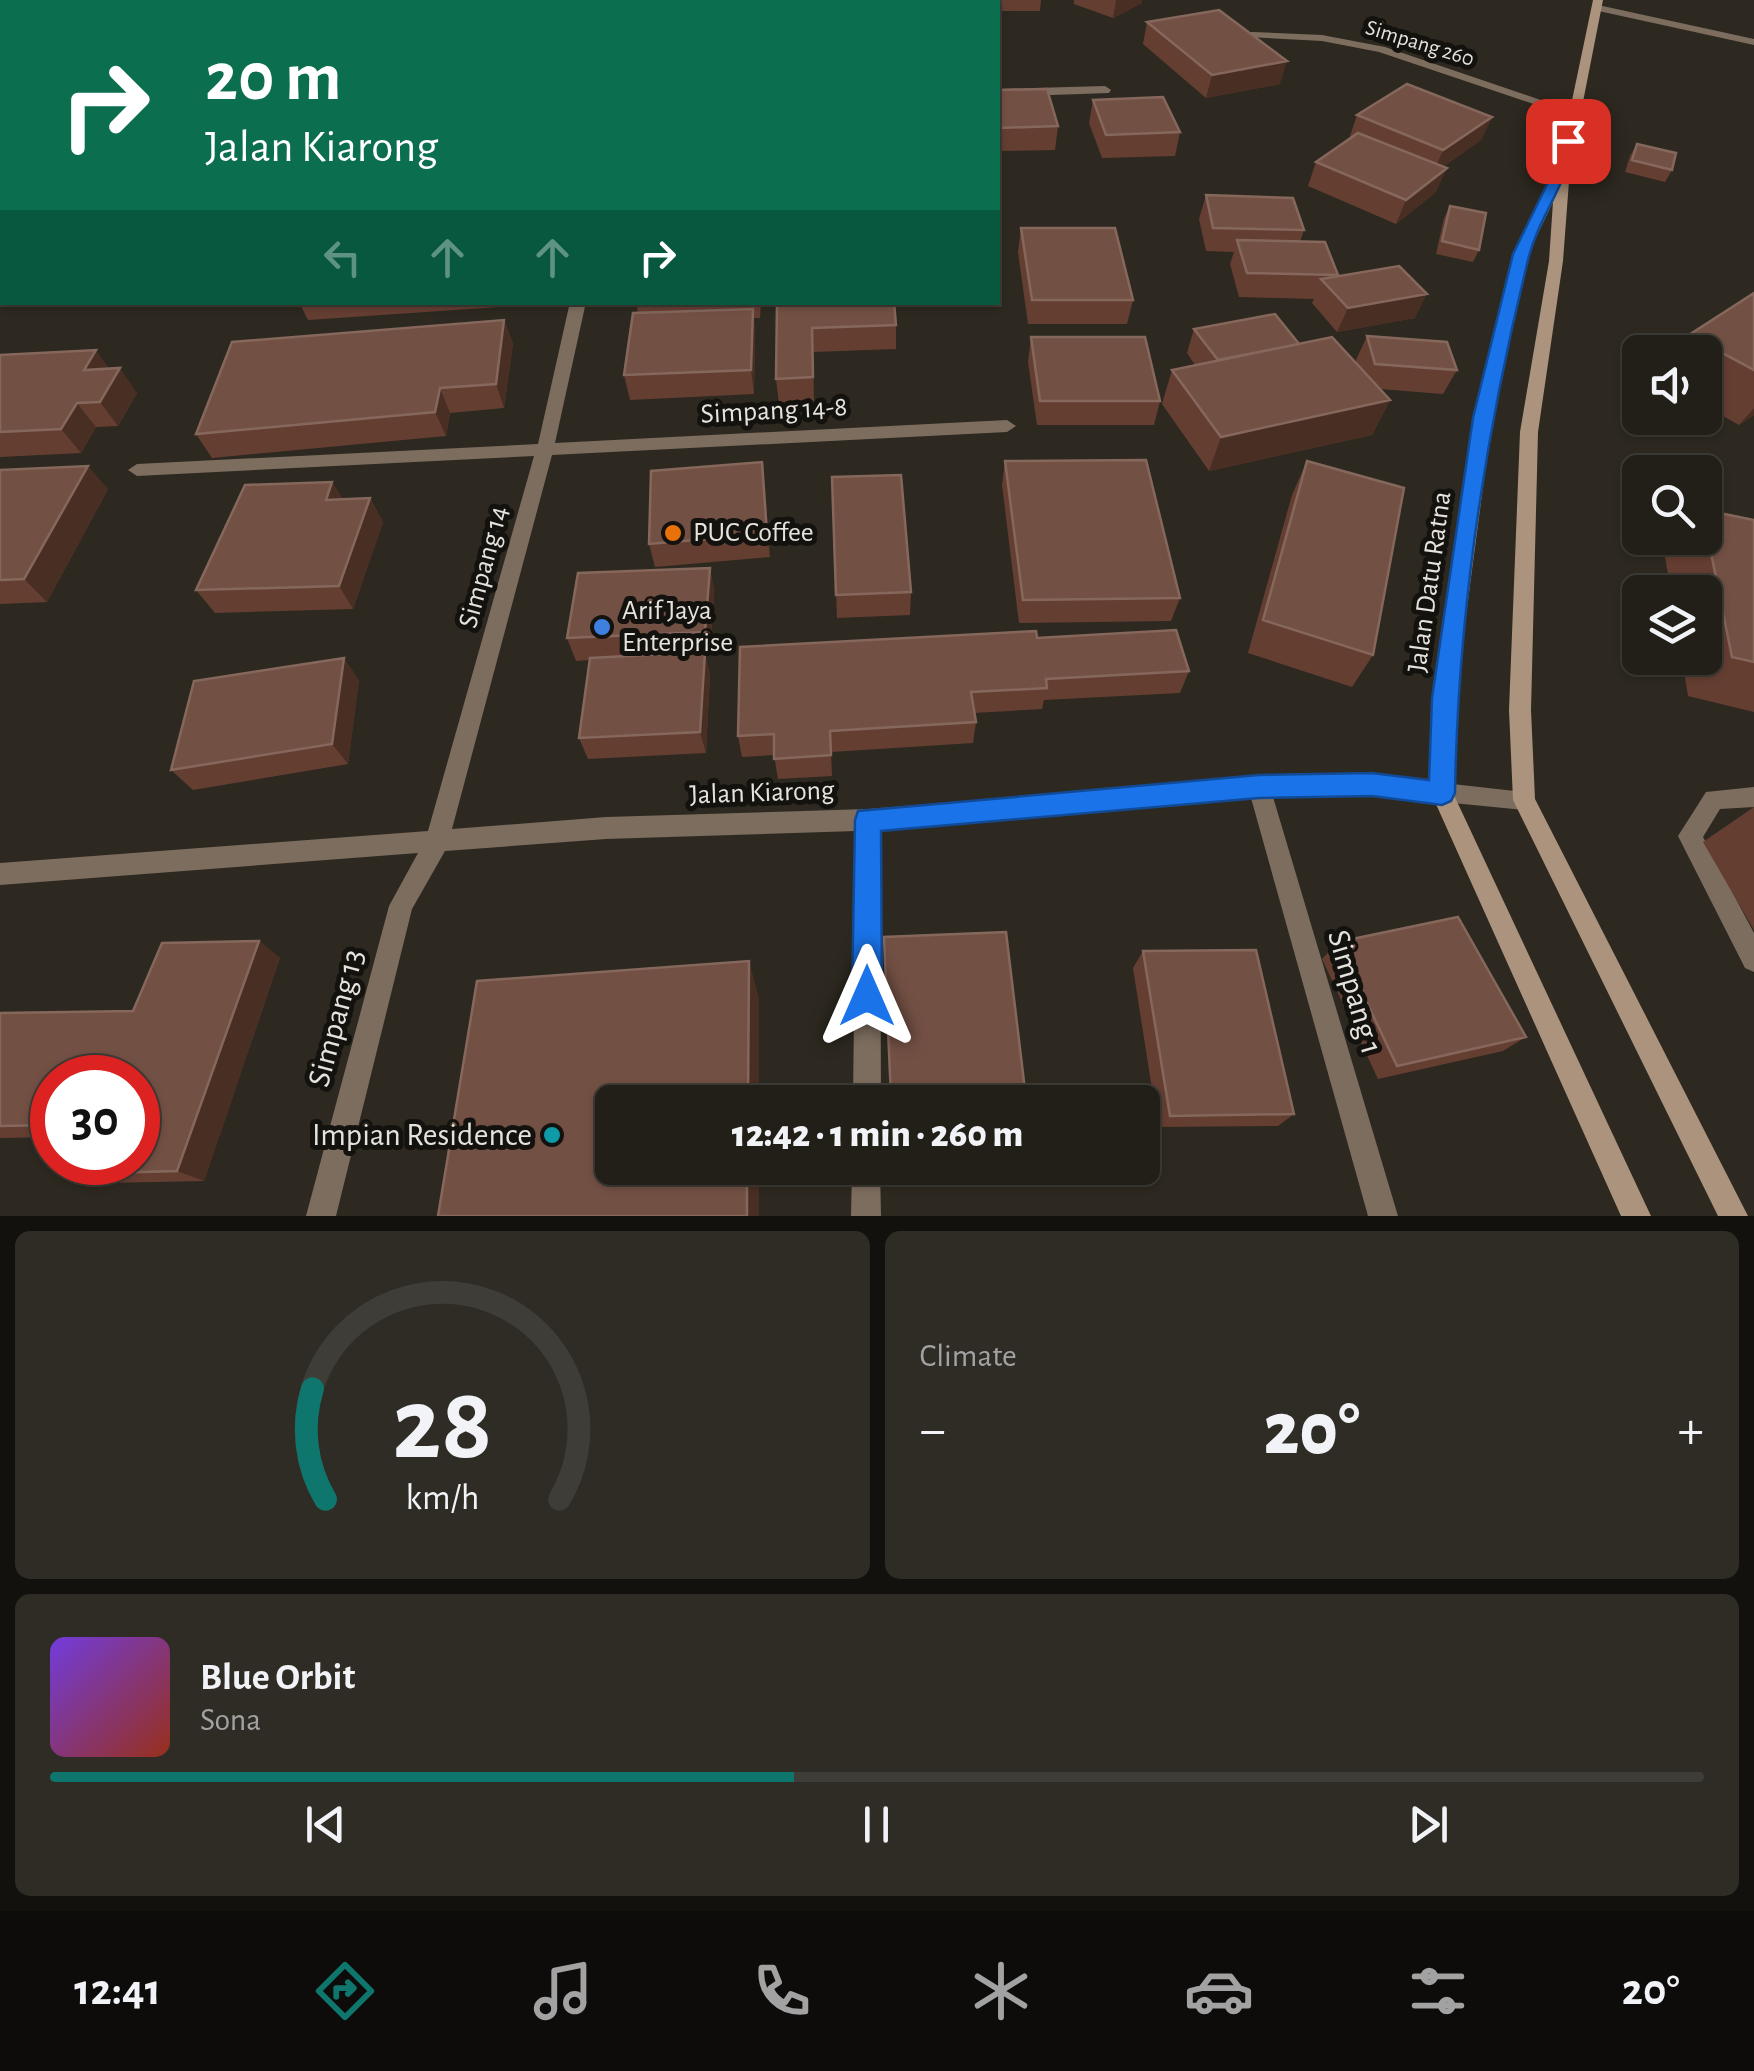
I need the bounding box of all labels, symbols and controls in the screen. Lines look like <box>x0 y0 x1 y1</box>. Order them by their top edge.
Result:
street label: Simpang 260 <box>1363 16 1477 70</box>
icon: right <box>40 40 170 170</box>
text: 20 m <box>205 43 342 113</box>
pin <box>1526 99 1611 184</box>
icon: arrive <box>1541 114 1596 169</box>
text: Jalan Kiarong <box>205 125 438 170</box>
icon: left <box>315 230 370 285</box>
icon: ahead <box>420 230 475 285</box>
icon: ahead <box>525 230 580 285</box>
icon: right <box>630 230 685 285</box>
map controls <box>1622 335 1722 675</box>
button: sound <box>1622 335 1722 435</box>
street label: Simpang 14-8 <box>700 393 848 429</box>
button: search <box>1622 455 1722 555</box>
street label: Jalan Datu Ratna <box>1403 489 1457 674</box>
street label: Simpang 14 <box>454 503 514 631</box>
place label: PUC Coffee <box>693 519 814 547</box>
marker: PUC Coffee <box>662 522 684 544</box>
button: layers <box>1622 575 1722 675</box>
place label: Arif Jaya Enterprise <box>622 597 733 657</box>
marker: Arif Jaya Enterprise <box>591 616 613 638</box>
street label: Jalan Kiarong <box>689 776 835 810</box>
street label: Simpang 1 <box>1322 926 1388 1058</box>
position arrow <box>815 944 919 1048</box>
street label: Simpang 13 <box>302 946 370 1090</box>
speed limit sign: 30 <box>30 1055 160 1185</box>
text: 12:42 · 1 min · 260 m <box>732 1116 1023 1154</box>
place label: Impian Residence <box>312 1119 532 1151</box>
marker: Impian Residence <box>541 1124 563 1146</box>
text: Climate <box>920 1340 1017 1372</box>
text: 28 <box>392 1374 492 1478</box>
text: 20° <box>1263 1393 1360 1468</box>
text: − <box>920 1403 946 1458</box>
text: + <box>1678 1403 1704 1458</box>
text: km/h <box>405 1480 479 1516</box>
text: Blue Orbit <box>200 1659 355 1697</box>
text: Sona <box>200 1704 261 1736</box>
icon: previous <box>298 1797 353 1852</box>
icon: pause <box>849 1797 904 1852</box>
icon: next <box>1401 1797 1456 1852</box>
icon: directions <box>310 1956 380 2026</box>
icon: music <box>528 1956 598 2026</box>
icon: phone <box>747 1956 817 2026</box>
icon: climate <box>966 1956 1036 2026</box>
icon: car <box>1184 1956 1254 2026</box>
icon: filters <box>1403 1956 1473 2026</box>
text: 12:41 <box>74 1968 161 2013</box>
text: 20° <box>1622 1968 1680 2013</box>

